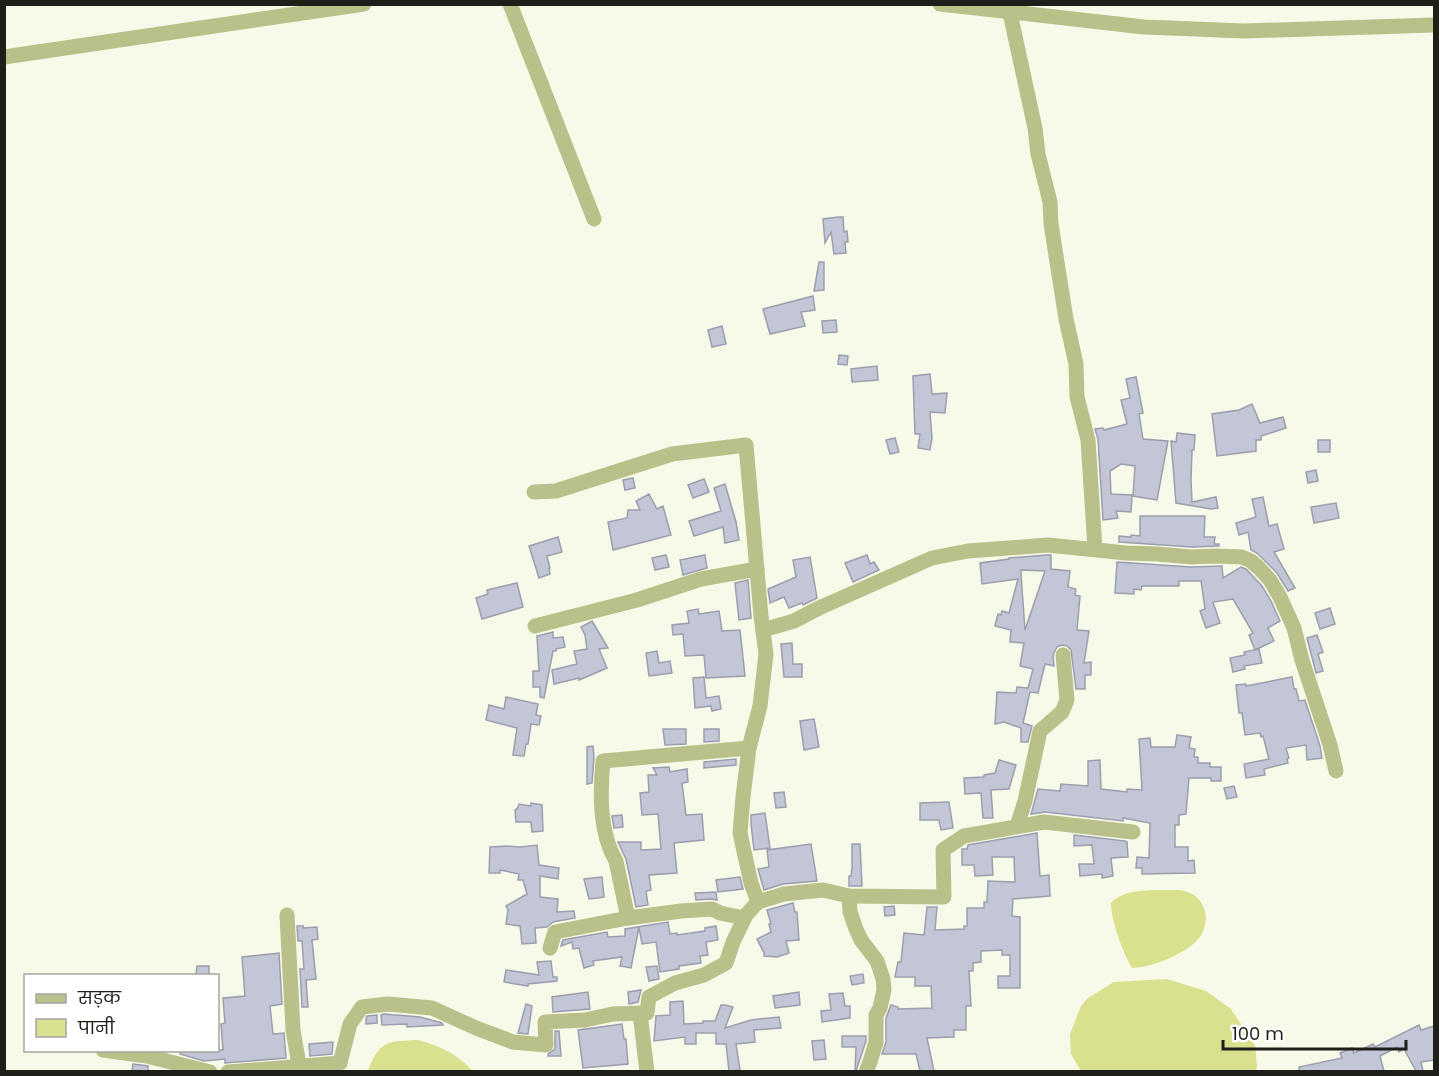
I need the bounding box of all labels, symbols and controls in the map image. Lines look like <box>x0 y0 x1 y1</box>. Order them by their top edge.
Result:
legend <box>24 974 219 1052</box>
text: सड़क <box>77 985 122 1010</box>
scale bar <box>1223 1013 1406 1051</box>
text: पानी <box>77 1015 115 1040</box>
text: 100 m <box>1232 1021 1284 1046</box>

